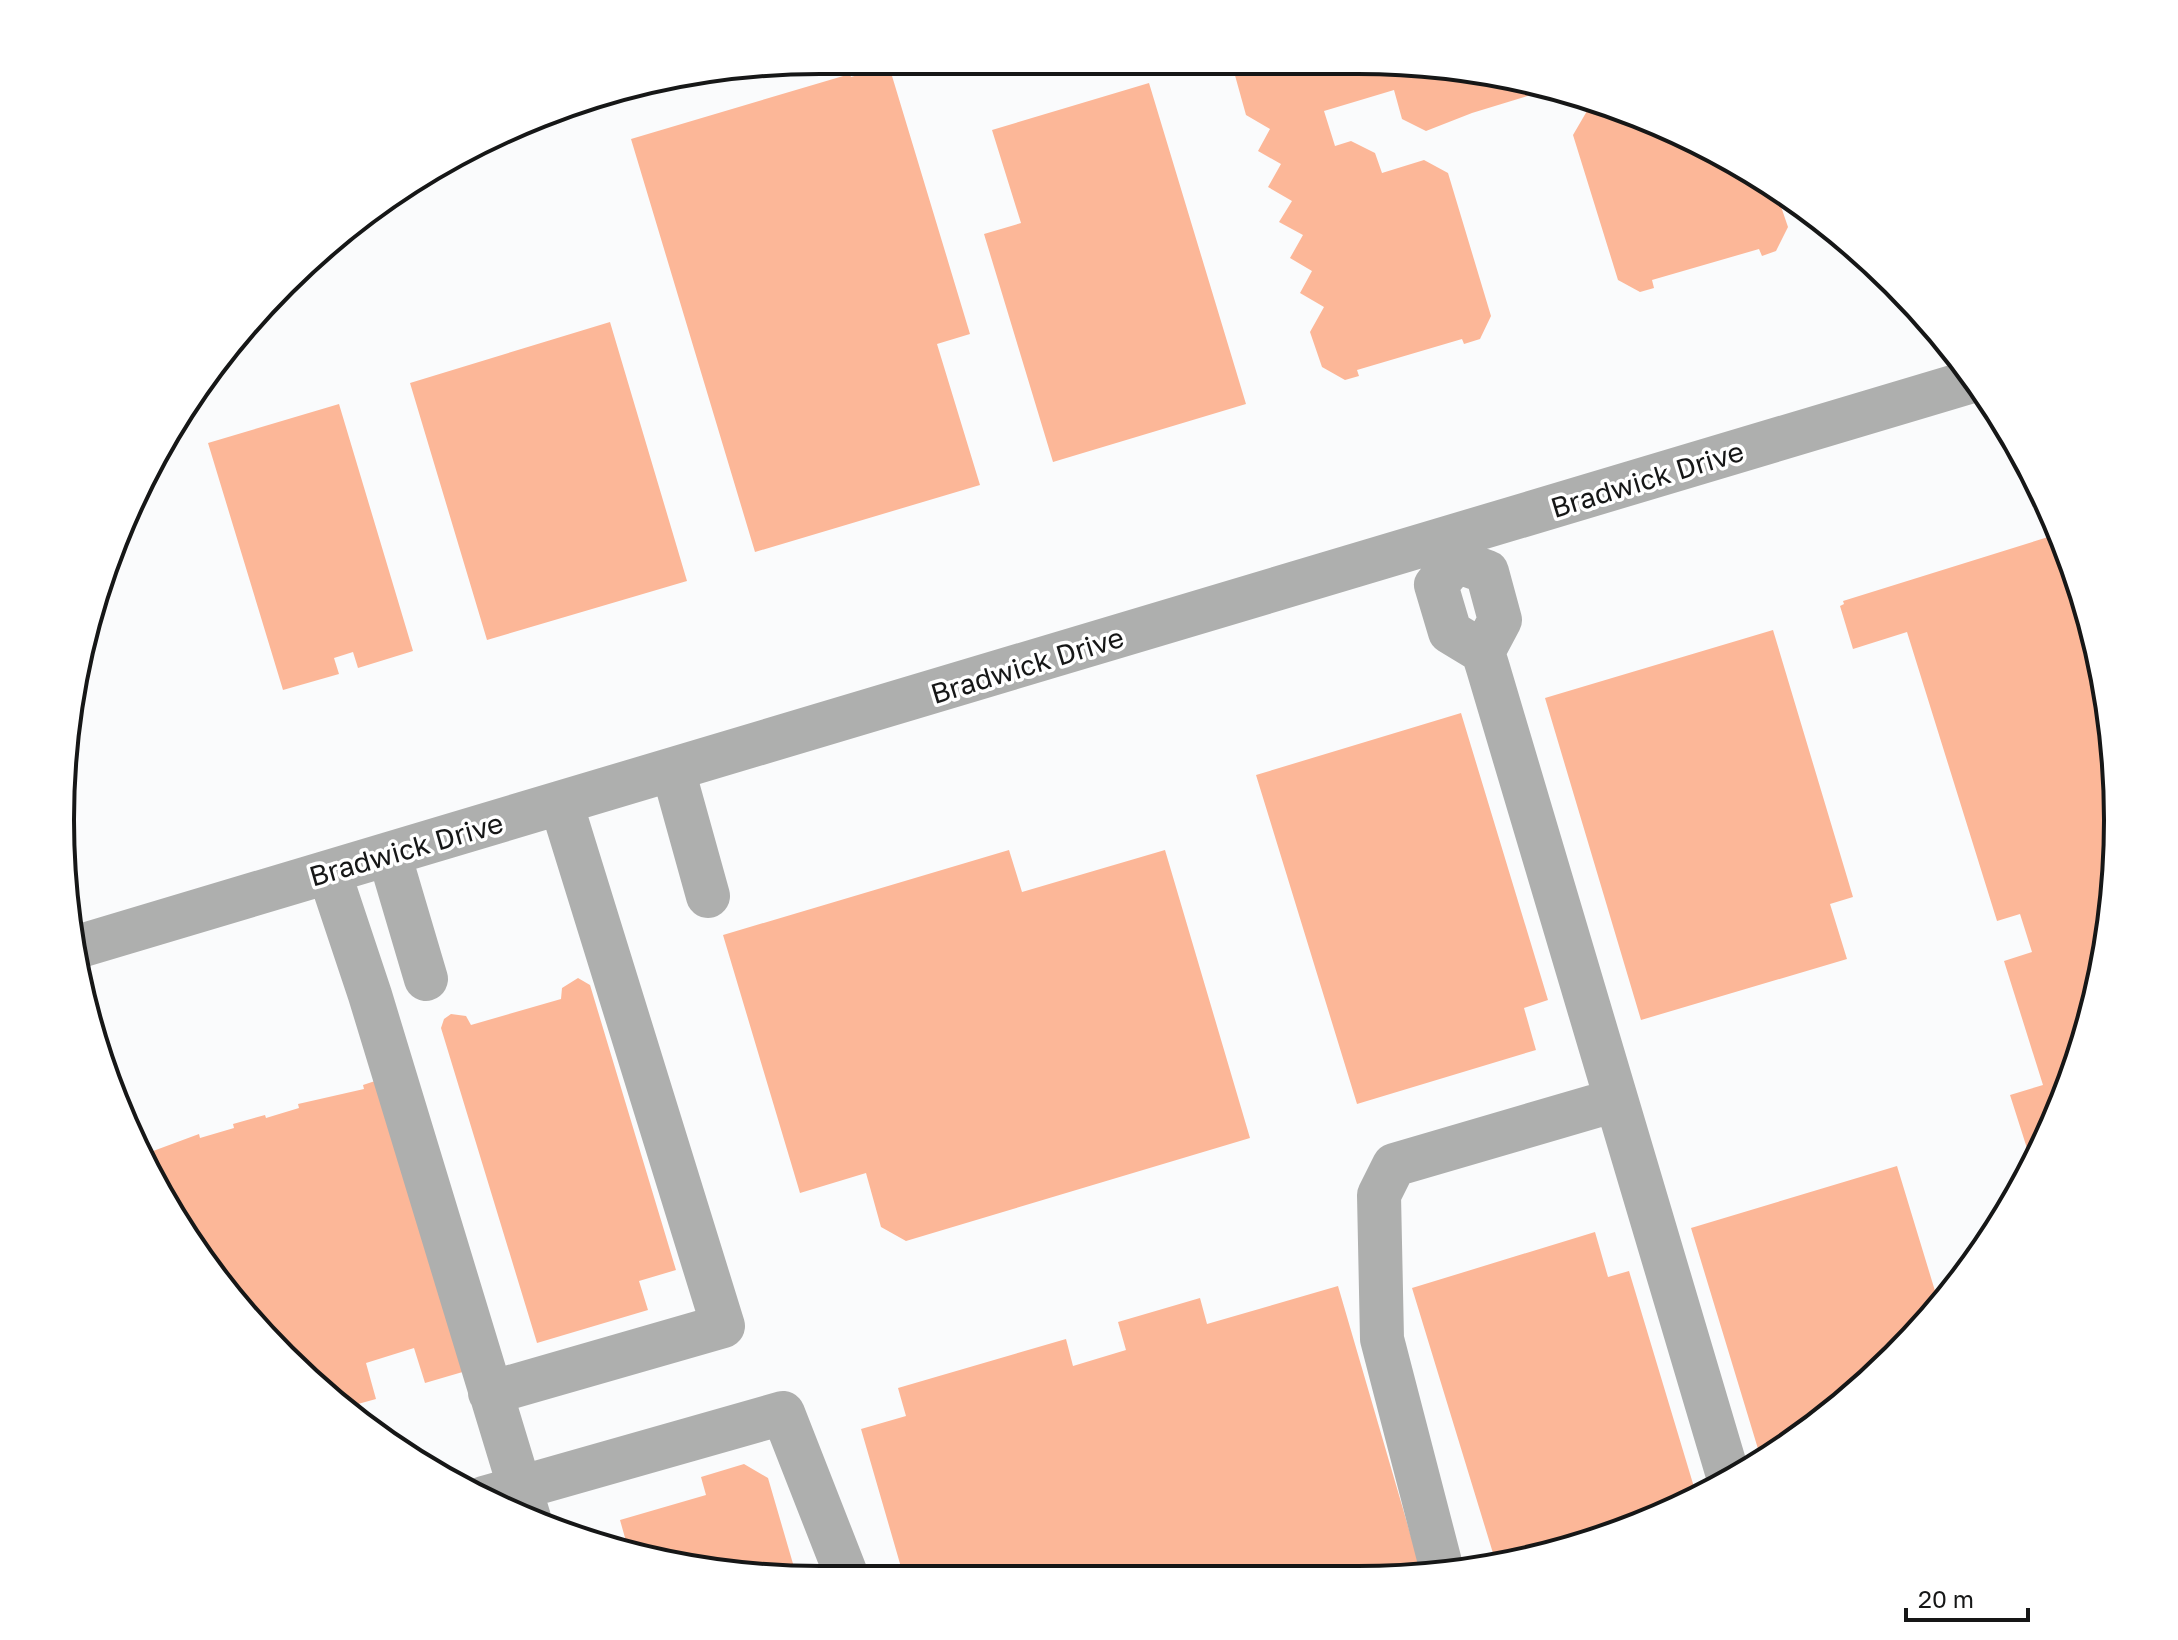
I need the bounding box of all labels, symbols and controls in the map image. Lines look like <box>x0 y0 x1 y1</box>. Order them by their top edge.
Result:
street label: Bradwick Drive <box>1547 434 1747 524</box>
street label: Bradwick Drive <box>927 620 1127 710</box>
street label: Bradwick Drive <box>305 806 507 892</box>
scale bar <box>1906 1572 2028 1622</box>
text: 20 m <box>1918 1584 1974 1613</box>

